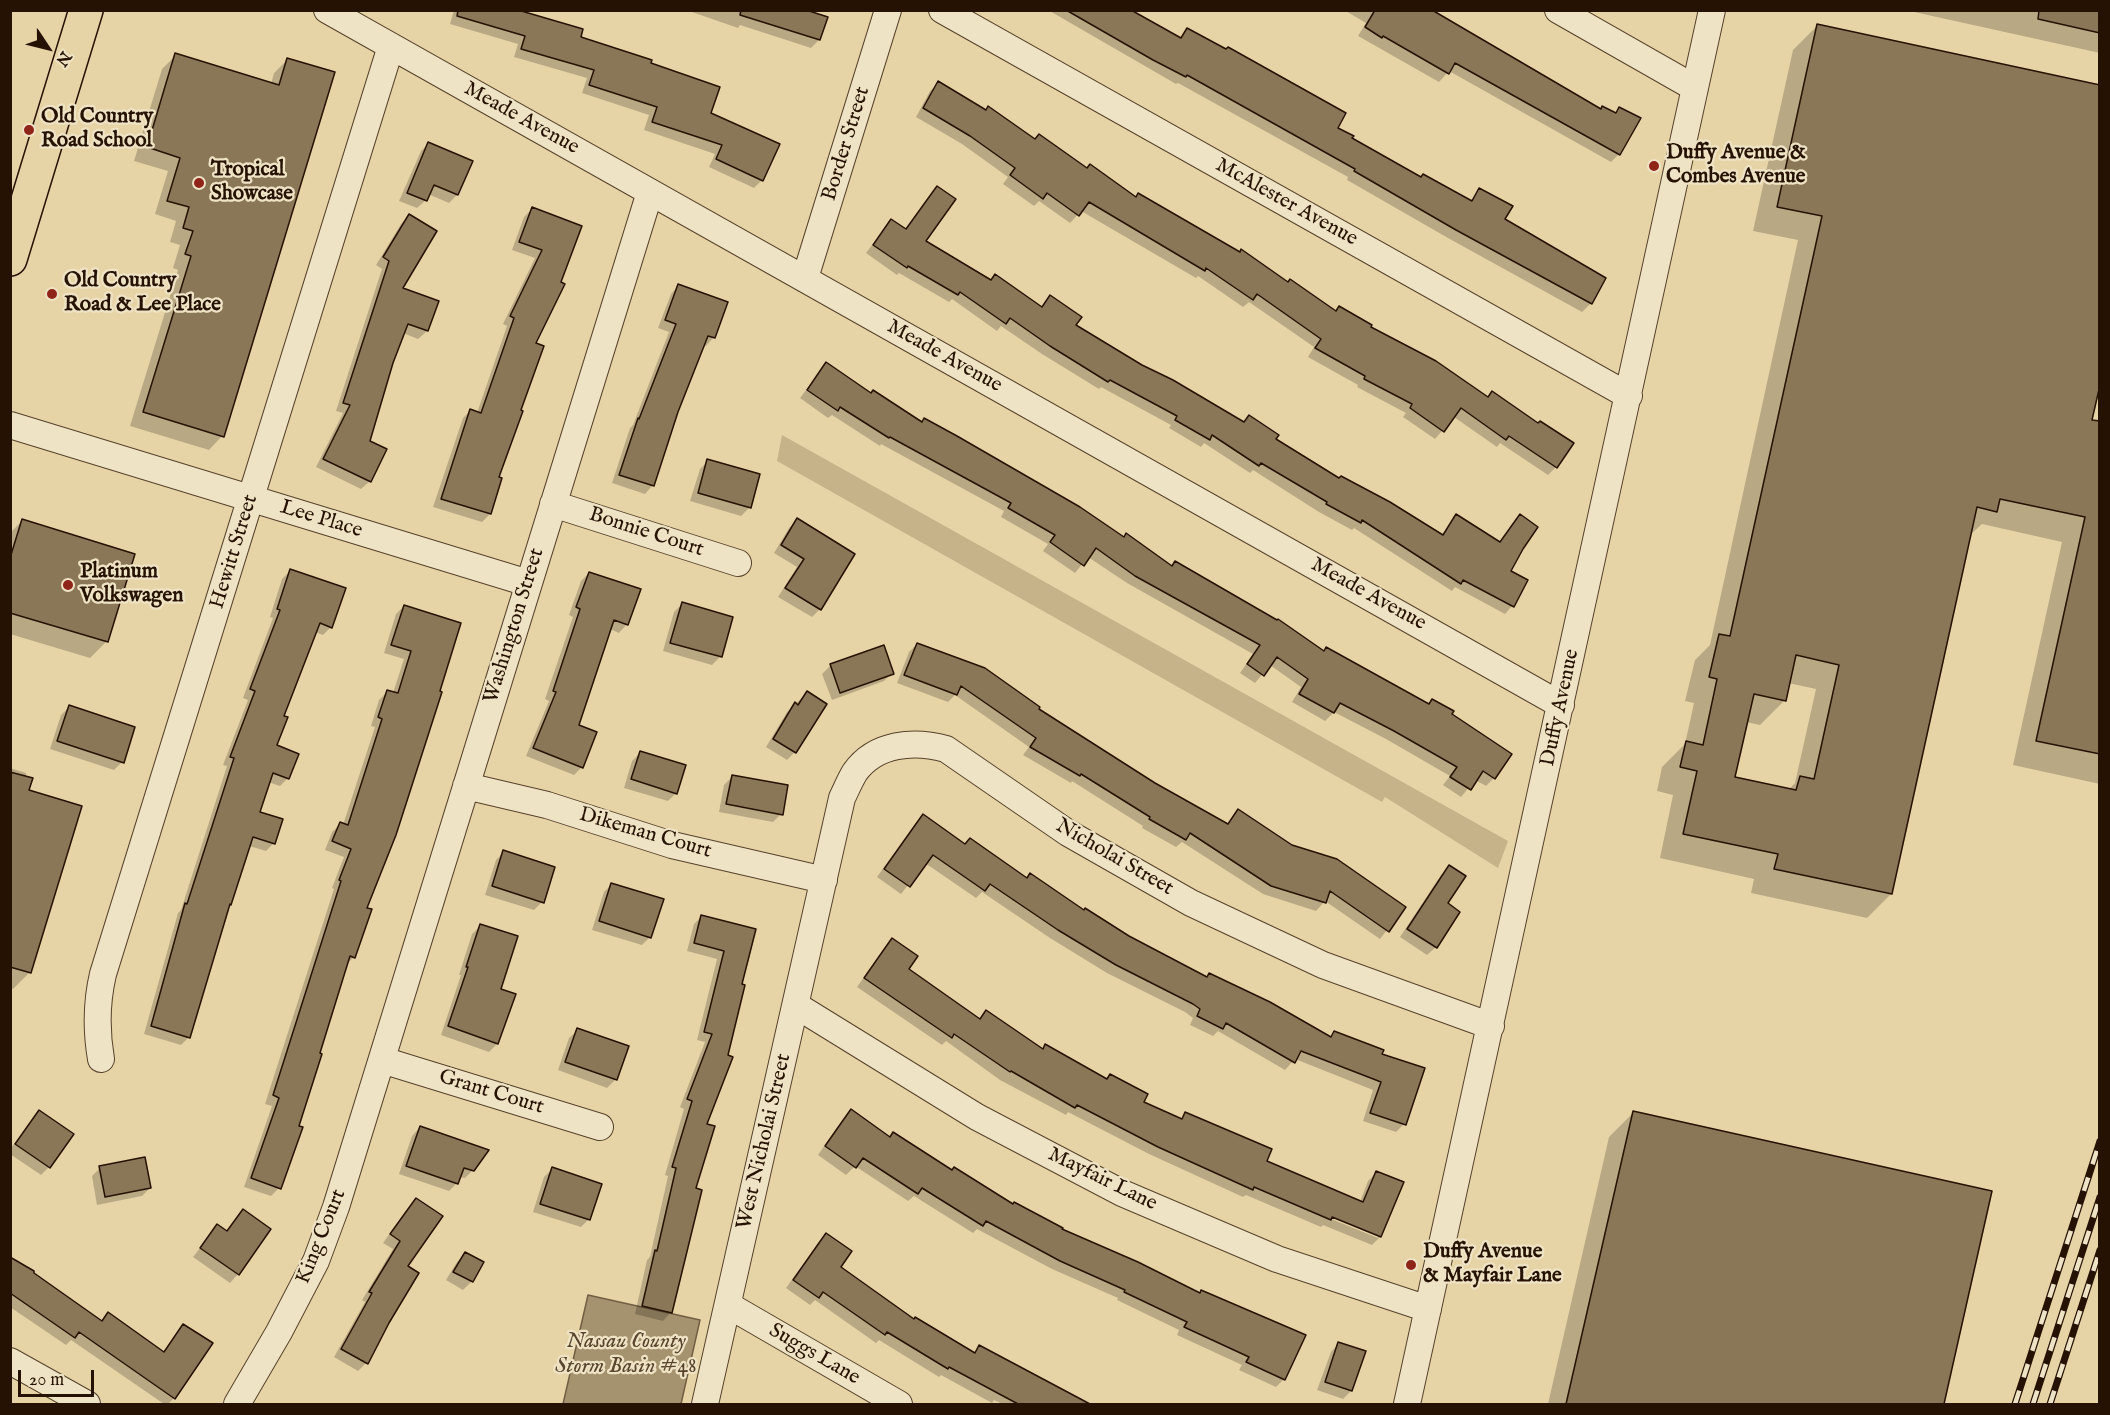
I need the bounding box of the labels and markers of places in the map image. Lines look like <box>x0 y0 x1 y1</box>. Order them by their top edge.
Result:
place label: Old Country Road School <box>41 105 153 155</box>
marker: Old Country Road School <box>22 123 36 137</box>
place label: Duffy Avenue & Combes Avenue <box>1666 141 1806 191</box>
place label: Tropical Showcase <box>211 158 293 208</box>
marker: Duffy Avenue & Combes Avenue <box>1647 159 1661 173</box>
marker: Tropical Showcase <box>192 176 206 190</box>
place label: Old Country Road & Lee Place <box>64 269 221 319</box>
marker: Old Country Road & Lee Place <box>45 287 59 301</box>
place label: Platinum Volkswagen <box>80 560 183 610</box>
marker: Platinum Volkswagen <box>61 578 75 592</box>
place label: Duffy Avenue & Mayfair Lane <box>1423 1240 1562 1290</box>
marker: Duffy Avenue & Mayfair Lane <box>1404 1258 1418 1272</box>

